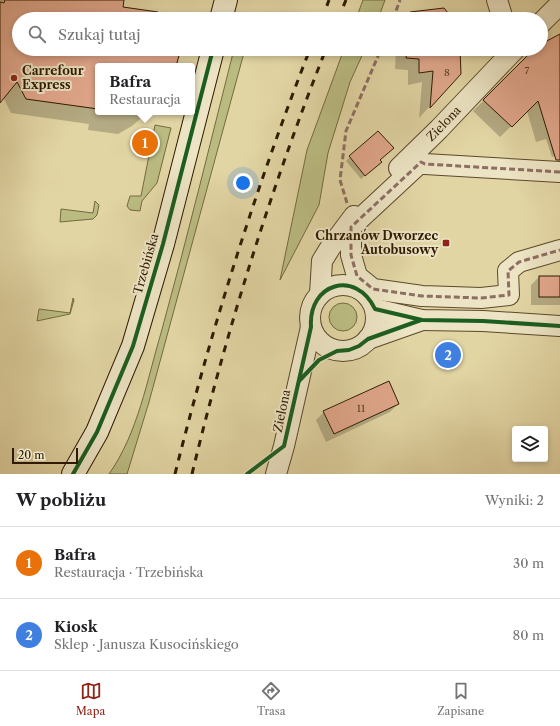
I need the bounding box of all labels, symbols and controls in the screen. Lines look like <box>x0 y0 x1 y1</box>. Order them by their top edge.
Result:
search box <box>12 12 548 56</box>
icon: search <box>26 23 48 45</box>
text: Szukaj tutaj <box>58 25 140 44</box>
place label: Carrefour Express <box>22 63 84 92</box>
popup <box>95 63 195 115</box>
house number: 7 <box>525 64 530 77</box>
house number: 8 <box>444 66 450 79</box>
text: Bafra <box>109 72 151 91</box>
marker: Carrefour Express <box>9 73 19 83</box>
text: Restauracja <box>109 91 181 107</box>
street label: Zielona <box>423 102 464 144</box>
pin: 1 <box>132 128 158 158</box>
your location <box>233 173 253 193</box>
place label: Chrzanów Dworzec Autobusowy <box>315 228 439 257</box>
street label: Trzebińska <box>130 231 162 296</box>
marker: Chrzanów Dworzec Autobusowy <box>441 238 451 248</box>
pin: 2 <box>435 340 461 370</box>
street label: Zielona <box>270 388 293 434</box>
house number: 11 <box>357 402 366 415</box>
map controls <box>512 426 548 462</box>
button: layers <box>512 426 548 462</box>
scale bar <box>12 446 78 465</box>
text: 20 m <box>18 448 44 462</box>
text: W pobliżu <box>16 490 106 510</box>
text: Wyniki: 2 <box>485 492 544 508</box>
text: Bafra <box>54 545 96 564</box>
text: 1 <box>26 555 32 571</box>
text: 30 m <box>513 555 544 571</box>
text: Restauracja · Trzebińska <box>54 564 203 580</box>
text: Kiosk <box>54 617 98 636</box>
text: 2 <box>25 627 33 643</box>
text: 80 m <box>512 627 544 643</box>
text: Sklep · Janusza Kusocińskiego <box>54 636 239 652</box>
tab: Mapa <box>76 680 105 718</box>
tab: Trasa <box>257 680 285 718</box>
tab: Zapisane <box>437 680 484 718</box>

